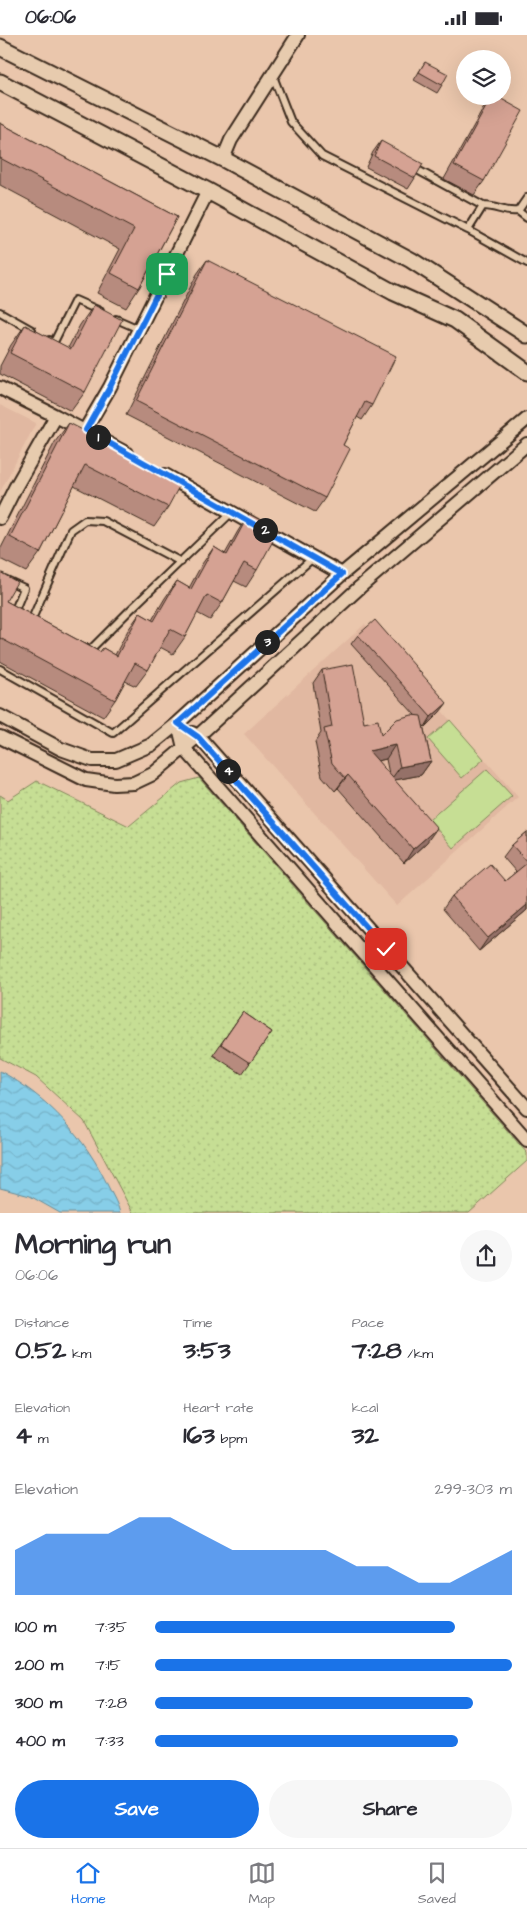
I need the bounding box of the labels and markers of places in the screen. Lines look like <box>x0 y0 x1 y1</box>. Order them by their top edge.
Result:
pin <box>146 253 188 295</box>
pin: 1 <box>86 425 110 449</box>
pin: 2 <box>252 517 278 543</box>
pin: 3 <box>254 629 280 655</box>
pin: 4 <box>216 759 240 783</box>
pin <box>365 928 407 970</box>

